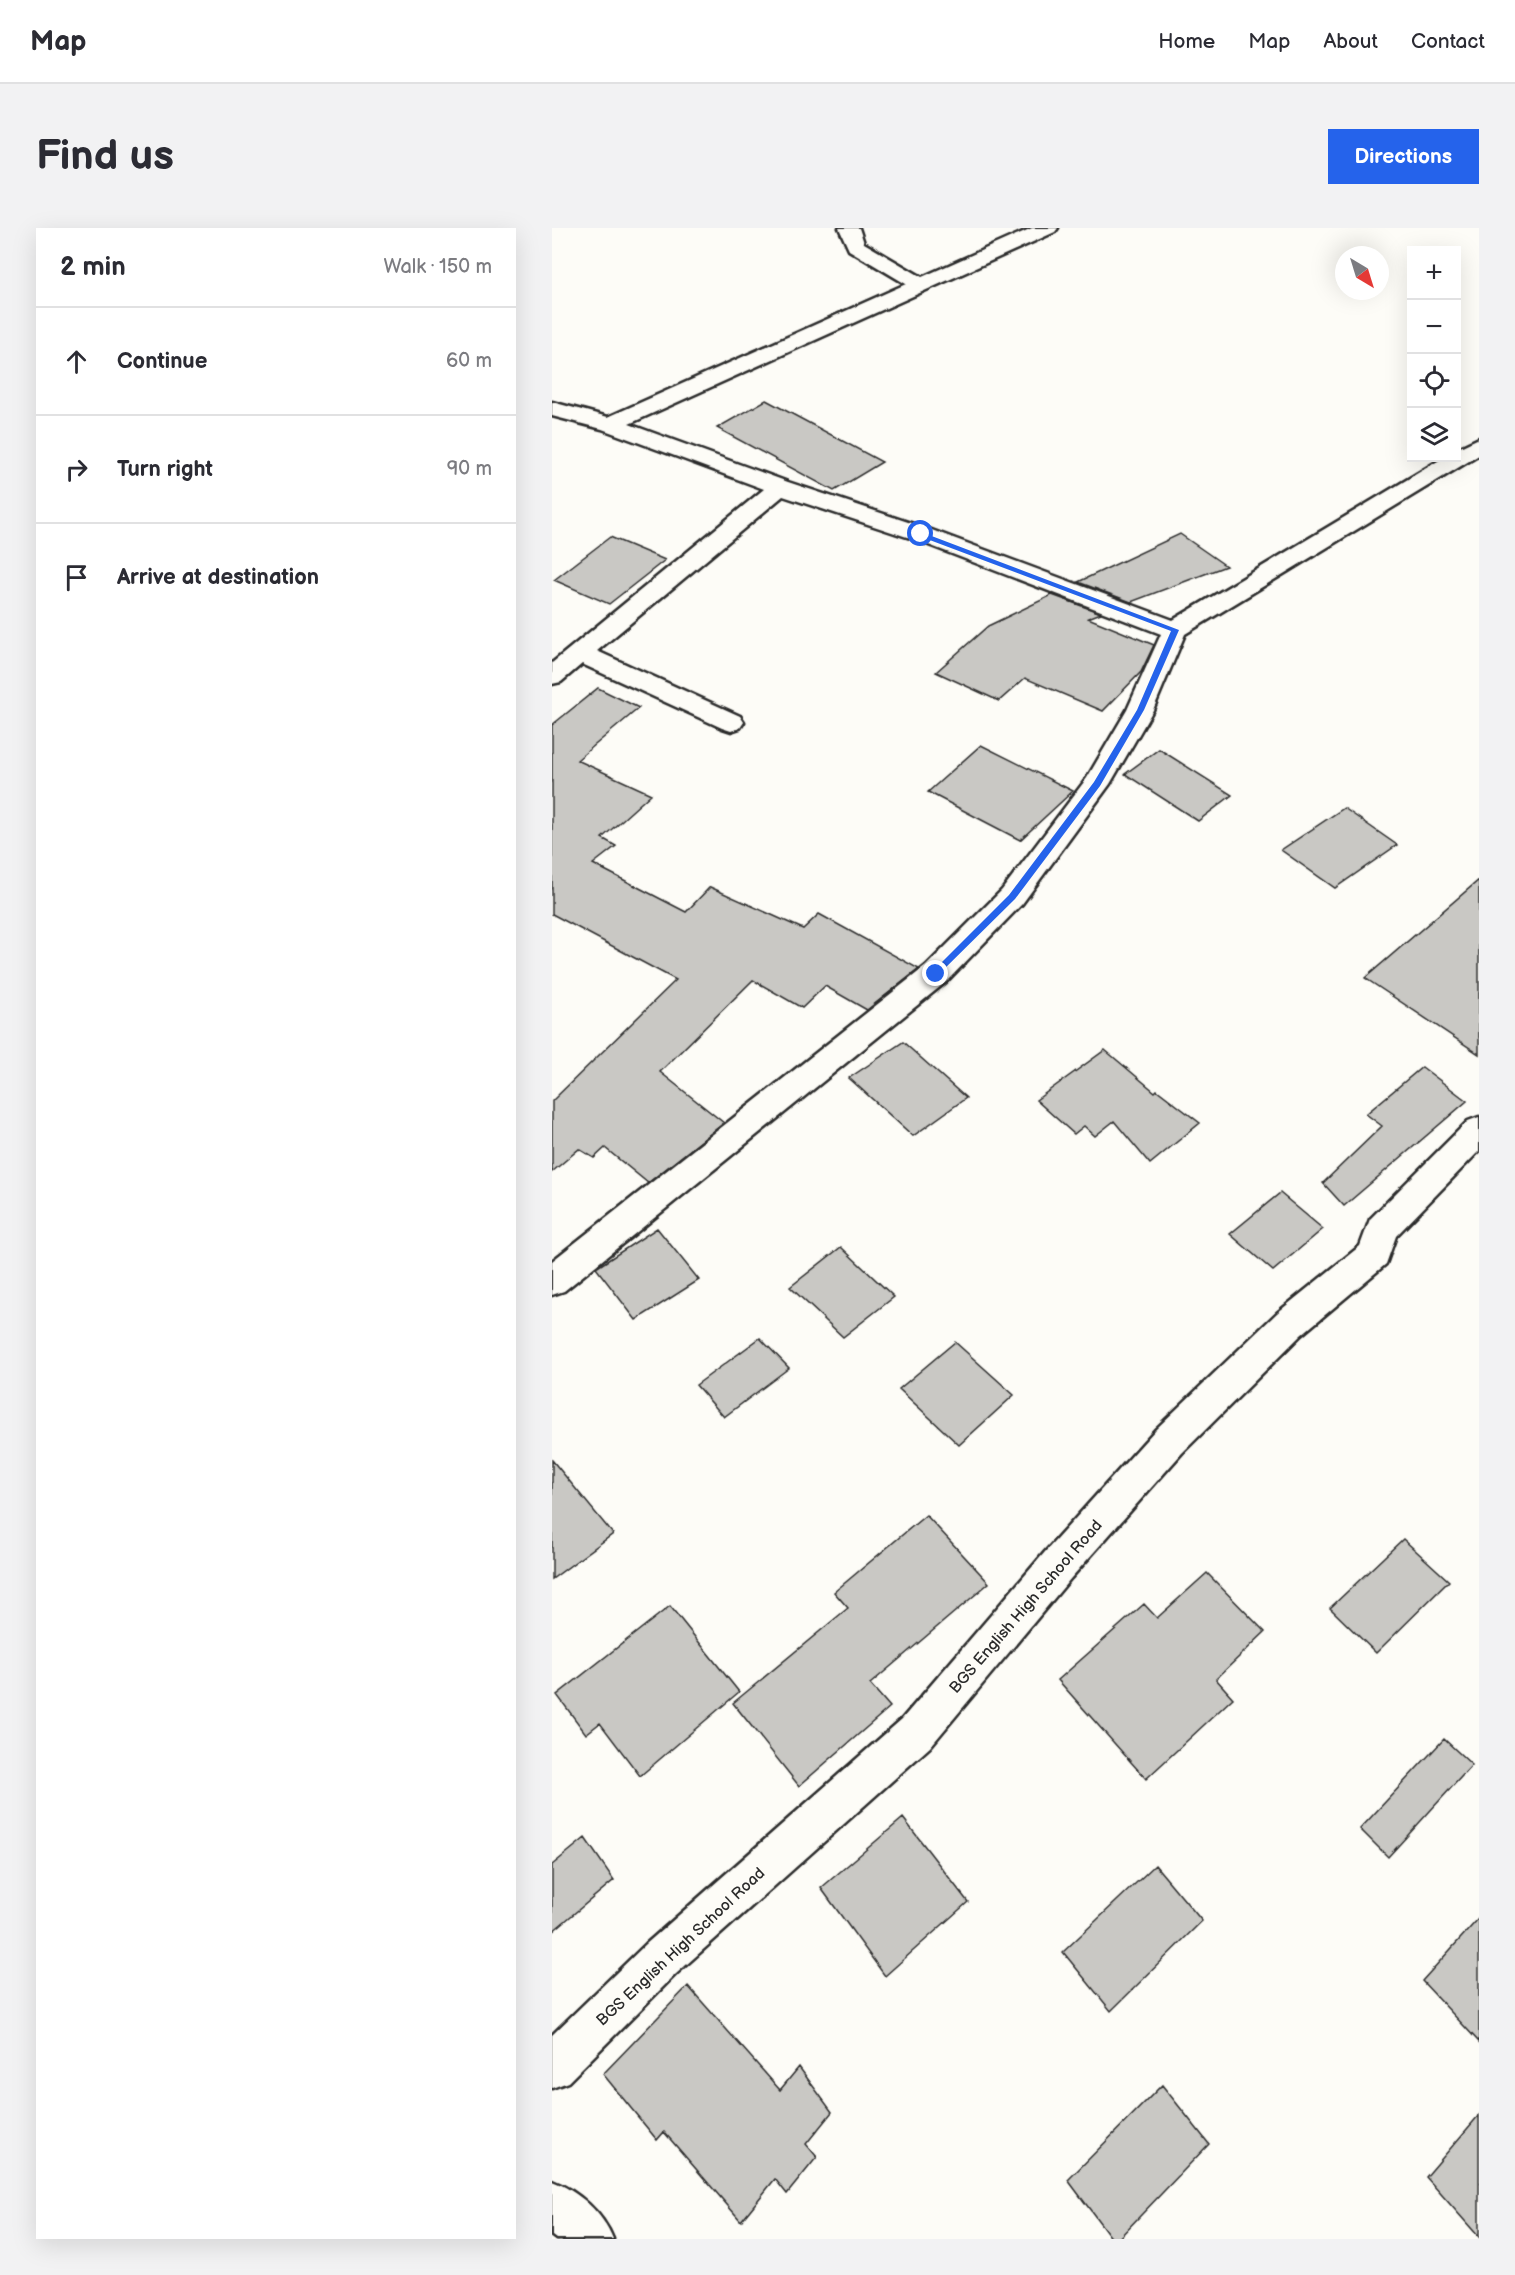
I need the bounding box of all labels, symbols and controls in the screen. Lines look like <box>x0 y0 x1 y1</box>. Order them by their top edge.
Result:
text: Map <box>30 25 86 58</box>
text: Home <box>1158 29 1215 54</box>
text: Map <box>1248 29 1290 54</box>
text: About <box>1323 29 1378 54</box>
text: Contact <box>1411 29 1485 54</box>
button: Directions <box>1328 129 1479 184</box>
text: Find us <box>36 131 174 182</box>
north arrow <box>1335 246 1389 300</box>
map controls <box>1407 246 1461 462</box>
button: + <box>1407 246 1461 300</box>
text: 2 min <box>60 252 126 283</box>
text: Walk · 150 m <box>383 255 492 279</box>
button: − <box>1407 300 1461 354</box>
icon: ahead <box>60 345 93 378</box>
text: Continue <box>117 348 207 375</box>
text: 60 m <box>446 349 492 373</box>
button: locate <box>1407 354 1461 408</box>
button: layers <box>1407 408 1461 462</box>
icon: right <box>60 453 93 486</box>
text: Turn right <box>117 456 213 483</box>
text: 90 m <box>447 457 492 481</box>
route start <box>907 520 933 546</box>
icon: arrive <box>60 561 93 594</box>
text: Arrive at destination <box>117 564 319 591</box>
route end <box>922 960 948 986</box>
street label: BGS English High School Road <box>946 1516 1107 1698</box>
street label: BGS English High School Road <box>593 1864 769 2030</box>

